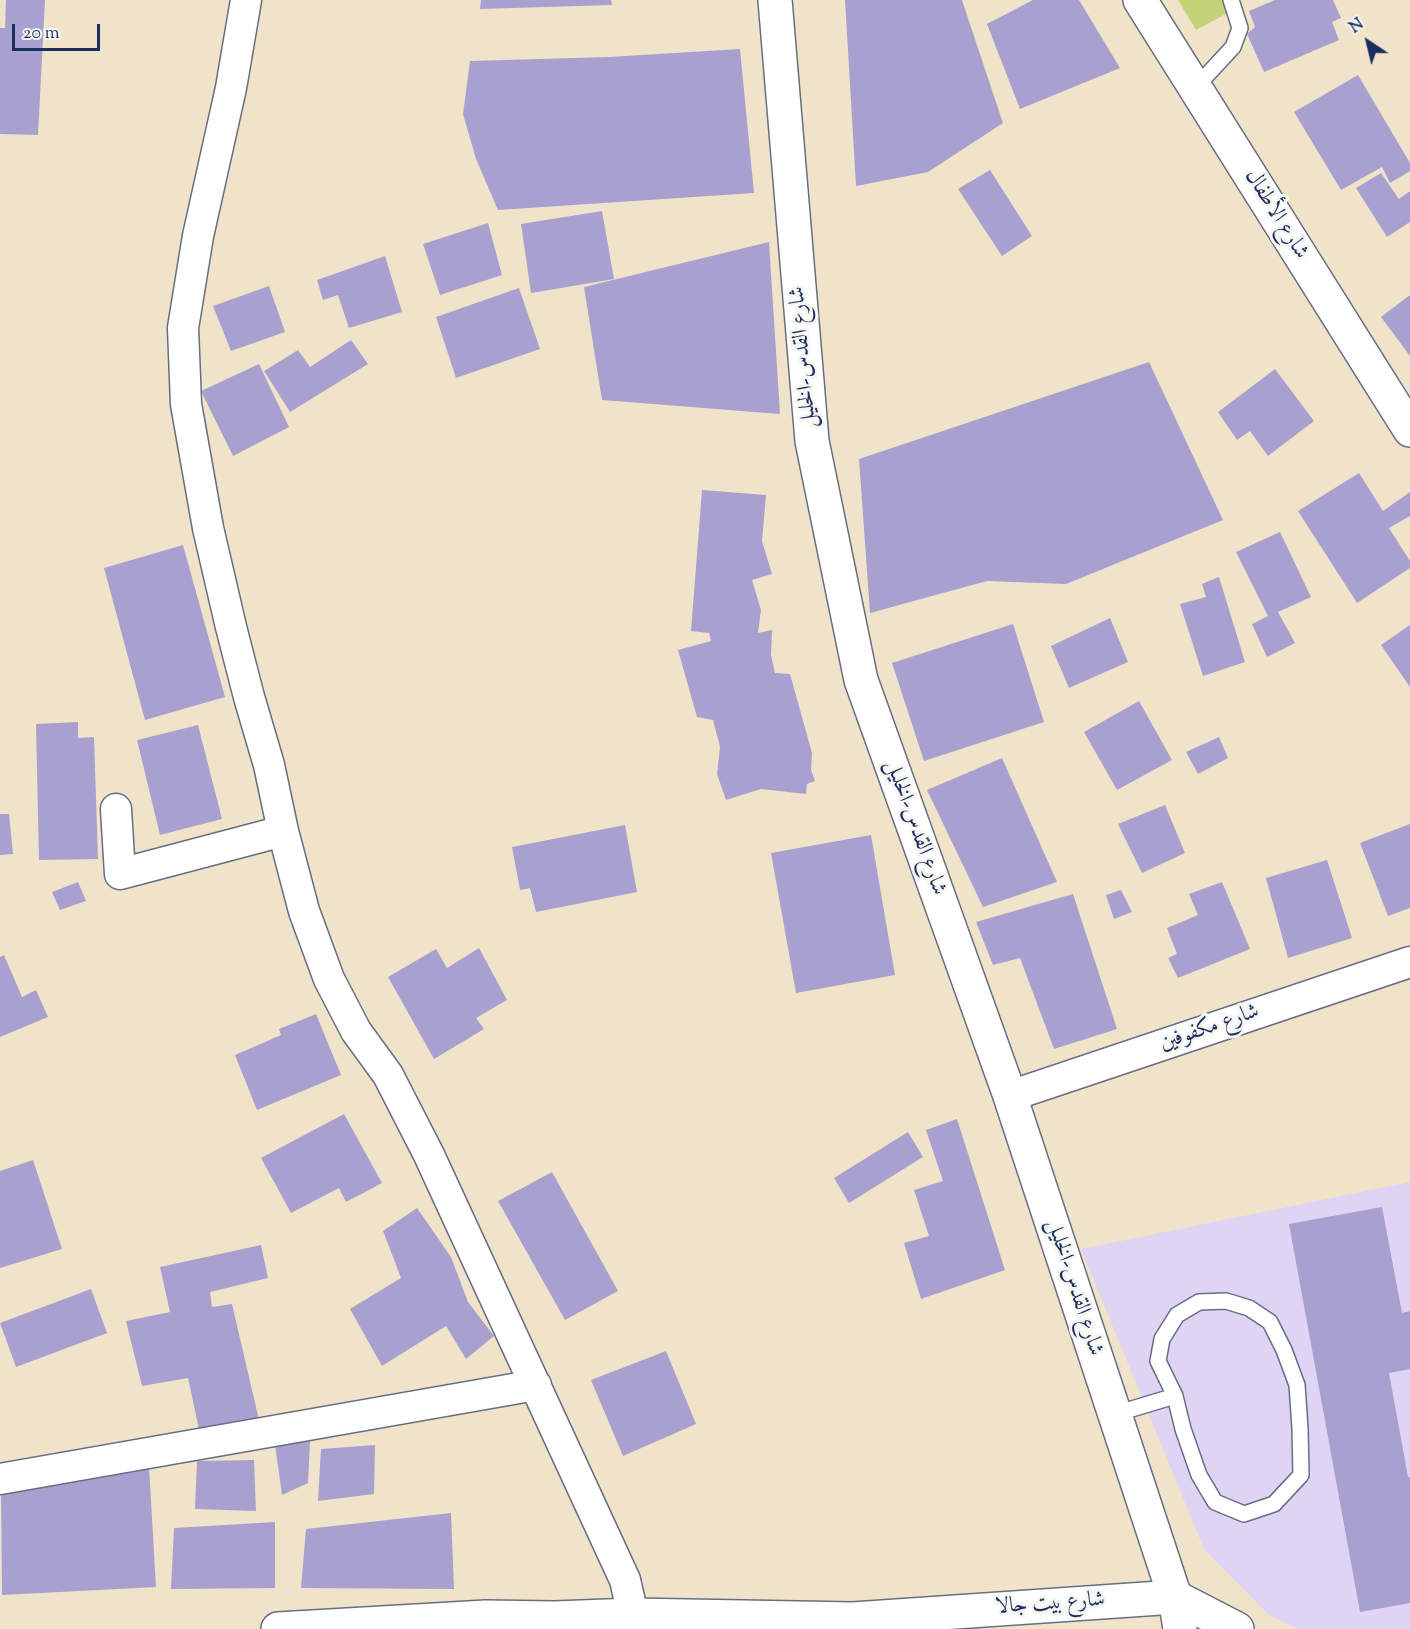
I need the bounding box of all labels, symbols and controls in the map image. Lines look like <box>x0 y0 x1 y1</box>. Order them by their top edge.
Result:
scale bar <box>15 12 104 50</box>
north arrow <box>1338 12 1398 72</box>
text: N <box>1346 14 1369 40</box>
text: 20 m <box>23 21 60 47</box>
street label: شارع الأطفال <box>1237 165 1313 265</box>
street label: شارع القدس-الخليل <box>786 285 824 429</box>
street label: شارع القدس-الخليل <box>877 757 951 899</box>
street label: شارع مكفوفين <box>1157 1000 1263 1058</box>
street label: شارع القدس-الخليل <box>1039 1216 1107 1360</box>
street label: شارع بيت جالا <box>994 1588 1106 1622</box>

